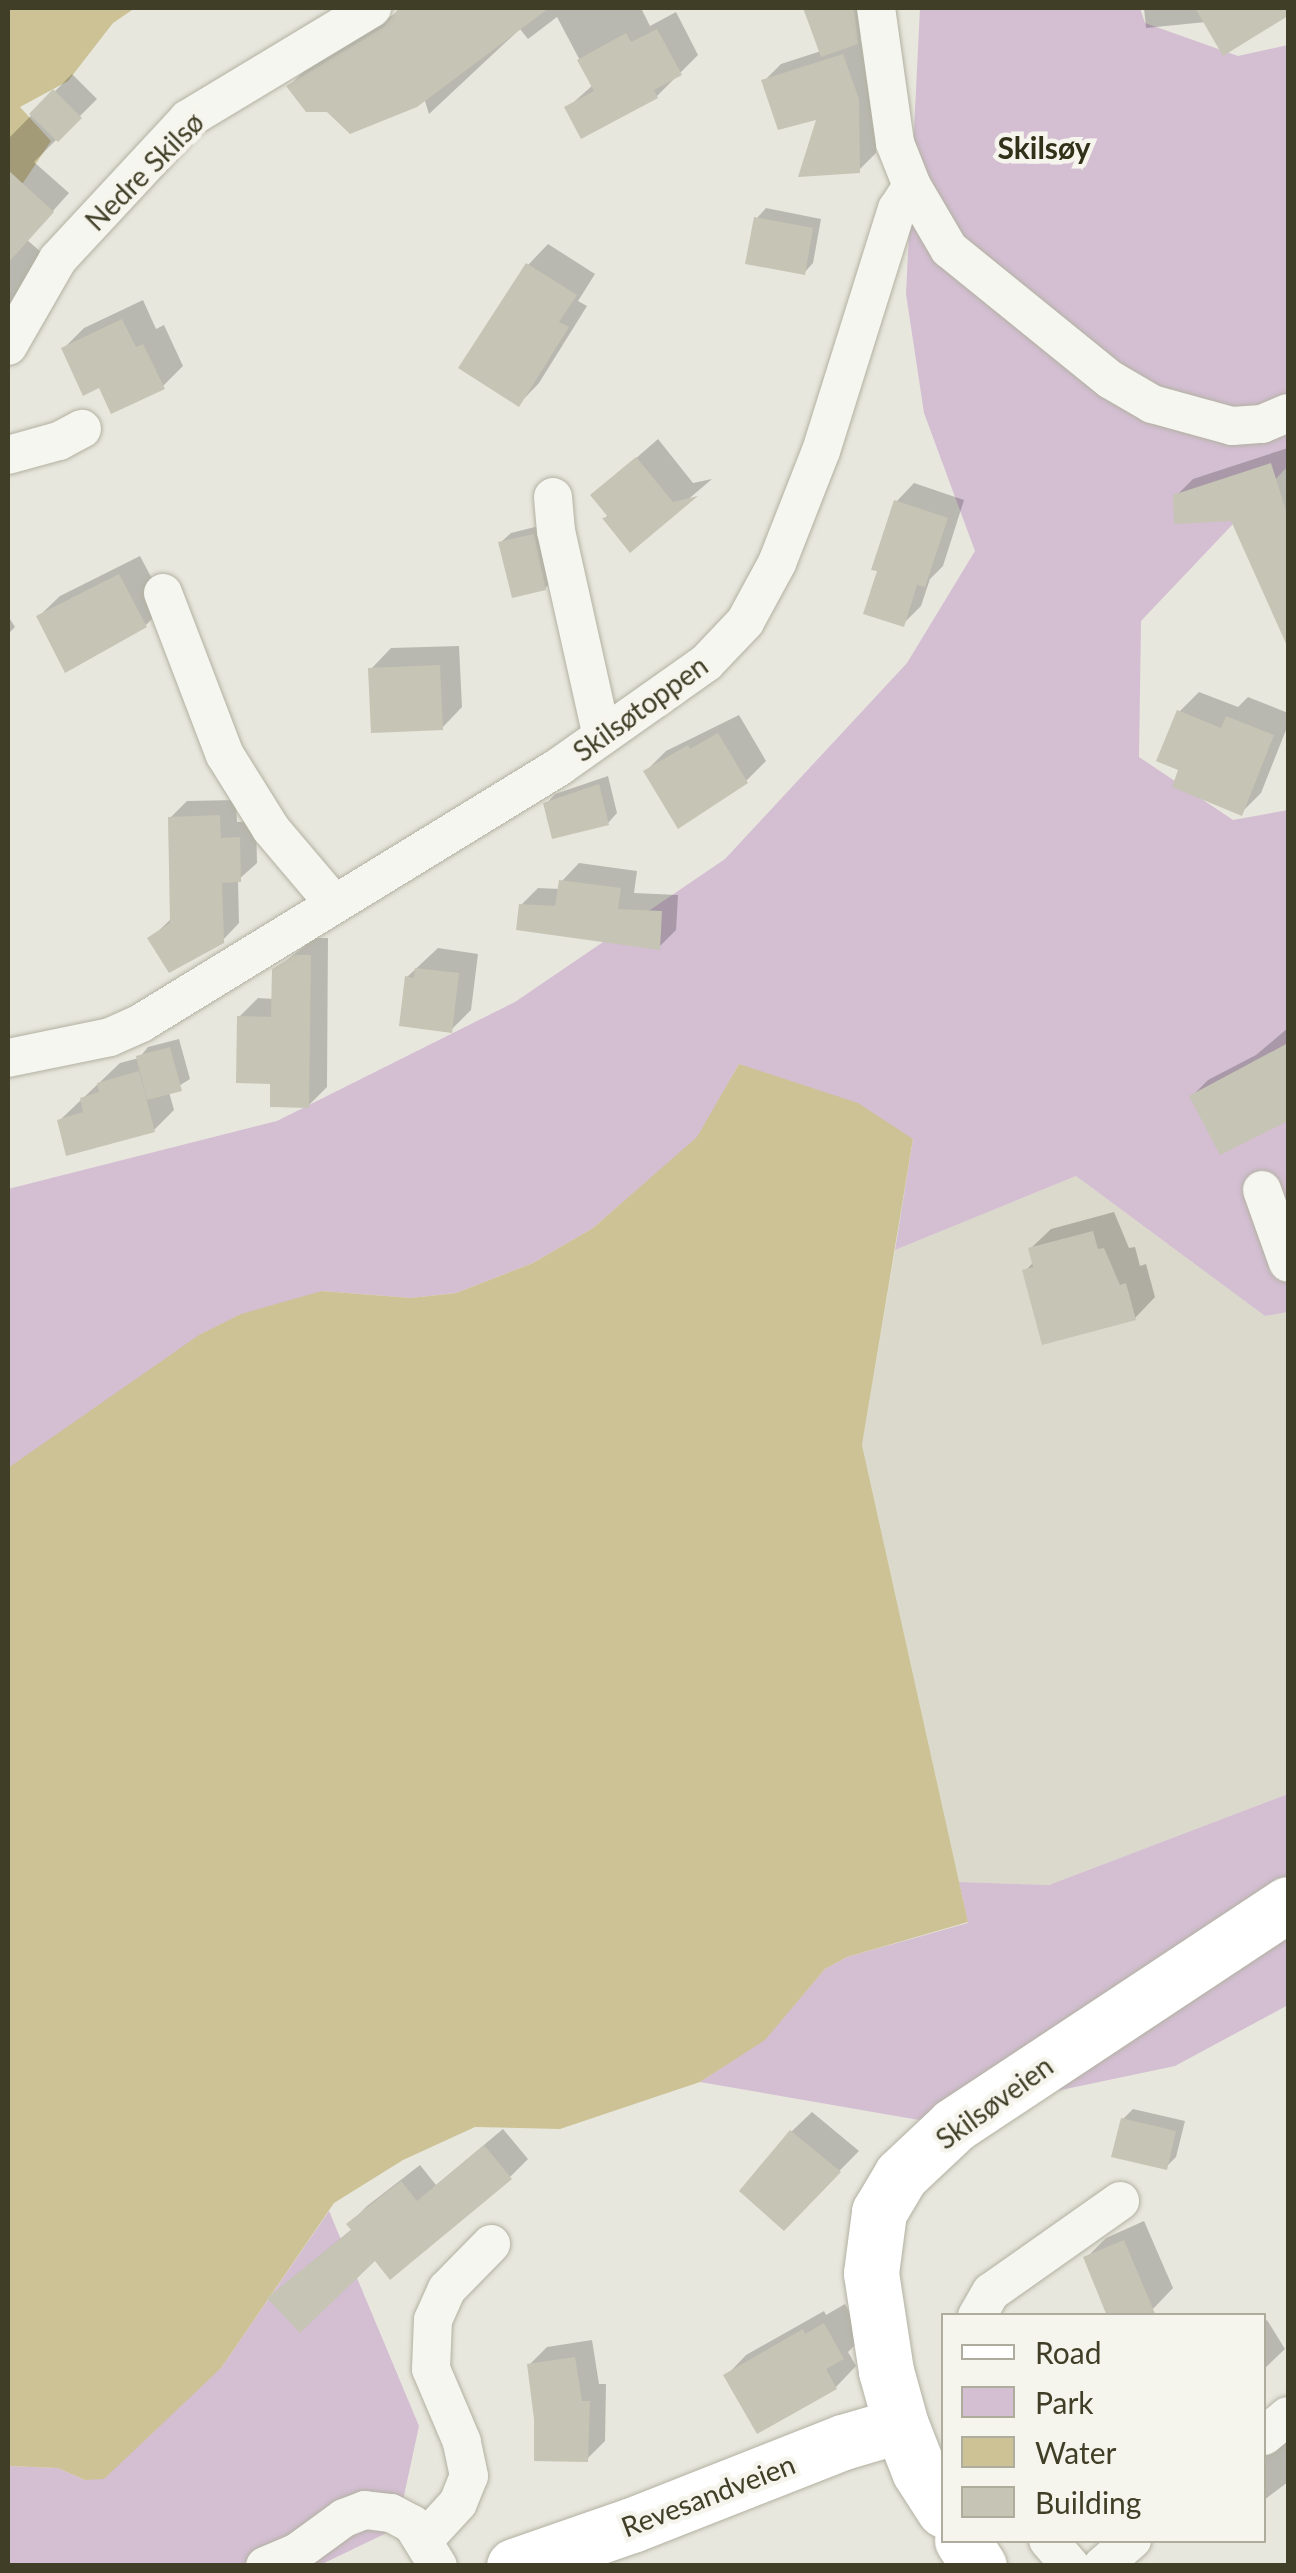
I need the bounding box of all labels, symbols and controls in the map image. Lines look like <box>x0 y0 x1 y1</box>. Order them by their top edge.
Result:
street label: Nedre Skilsø <box>78 105 210 237</box>
district label: Skilsøy <box>997 129 1091 165</box>
street label: Skilsøtoppen <box>566 648 714 768</box>
street label: Skilsøveien <box>929 2048 1059 2156</box>
legend <box>941 2313 1266 2543</box>
text: Road <box>1035 2334 1102 2370</box>
text: Park <box>1035 2384 1094 2420</box>
text: Water <box>1035 2434 1117 2470</box>
street label: Revesandveien <box>616 2446 800 2544</box>
text: Building <box>1035 2484 1141 2520</box>

